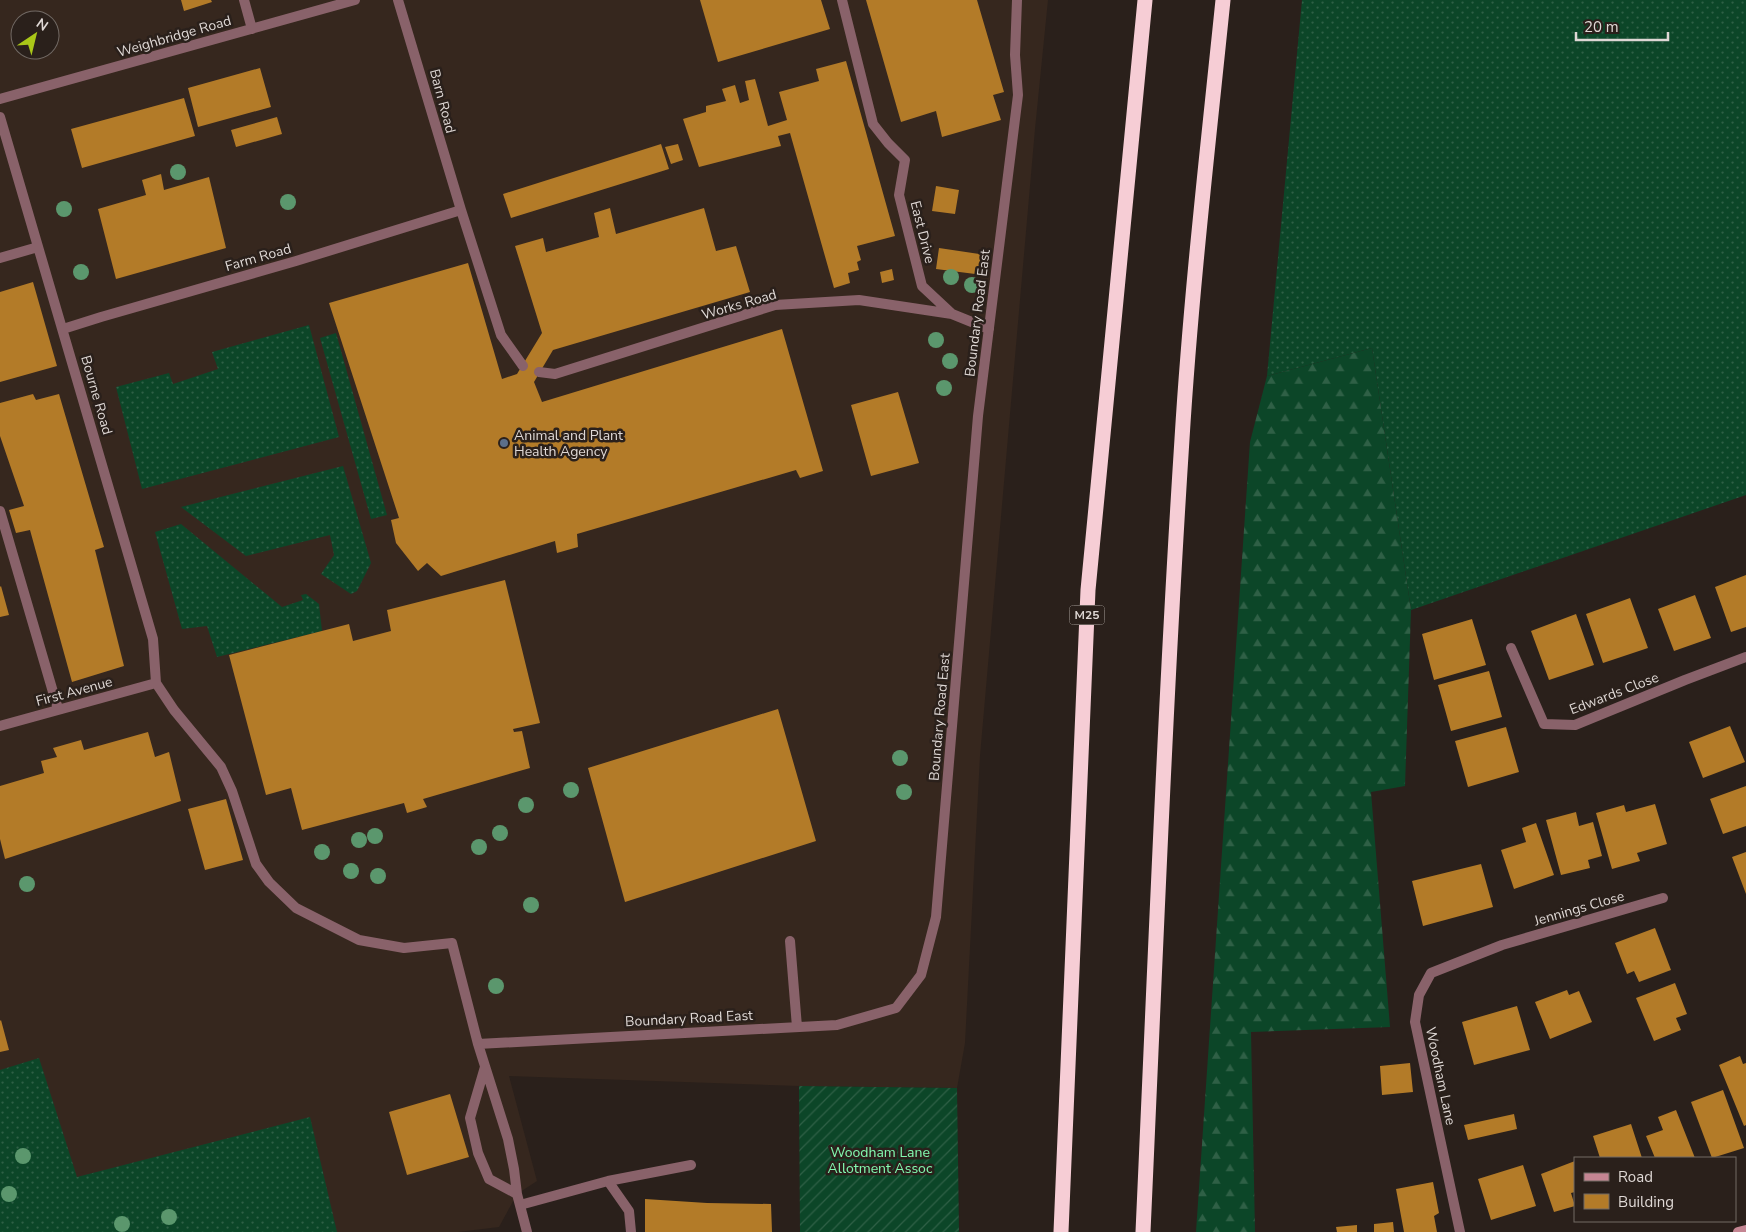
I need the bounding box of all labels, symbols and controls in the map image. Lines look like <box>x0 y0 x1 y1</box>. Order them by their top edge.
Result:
north arrow <box>10 10 60 60</box>
scale bar <box>1576 10 1668 42</box>
street label: Weighbridge Road <box>115 11 233 62</box>
text: N <box>32 14 52 36</box>
text: 20 m <box>1584 17 1619 37</box>
street label: Barn Road <box>425 67 460 135</box>
street label: East Drive <box>906 199 939 265</box>
street label: Farm Road <box>223 239 293 276</box>
street label: Boundary Road East <box>960 248 995 378</box>
street label: Works Road <box>699 285 779 324</box>
street label: Bourne Road <box>76 353 117 437</box>
place label: Animal and Plant Health Agency <box>514 426 623 461</box>
marker: Animal and Plant Health Agency <box>498 437 510 449</box>
road number: M25 <box>1070 606 1104 624</box>
street label: Boundary Road East <box>924 652 955 782</box>
street label: Edwards Close <box>1567 668 1662 719</box>
street label: First Avenue <box>34 672 115 711</box>
street label: Jennings Close <box>1531 887 1627 931</box>
street label: Boundary Road East <box>625 1006 754 1031</box>
street label: Woodham Lane <box>1421 1025 1460 1127</box>
park label: Woodham Lane Allotment Assoc <box>828 1143 933 1178</box>
legend <box>1574 1157 1736 1222</box>
text: Road <box>1618 1167 1653 1187</box>
text: Building <box>1618 1192 1674 1212</box>

